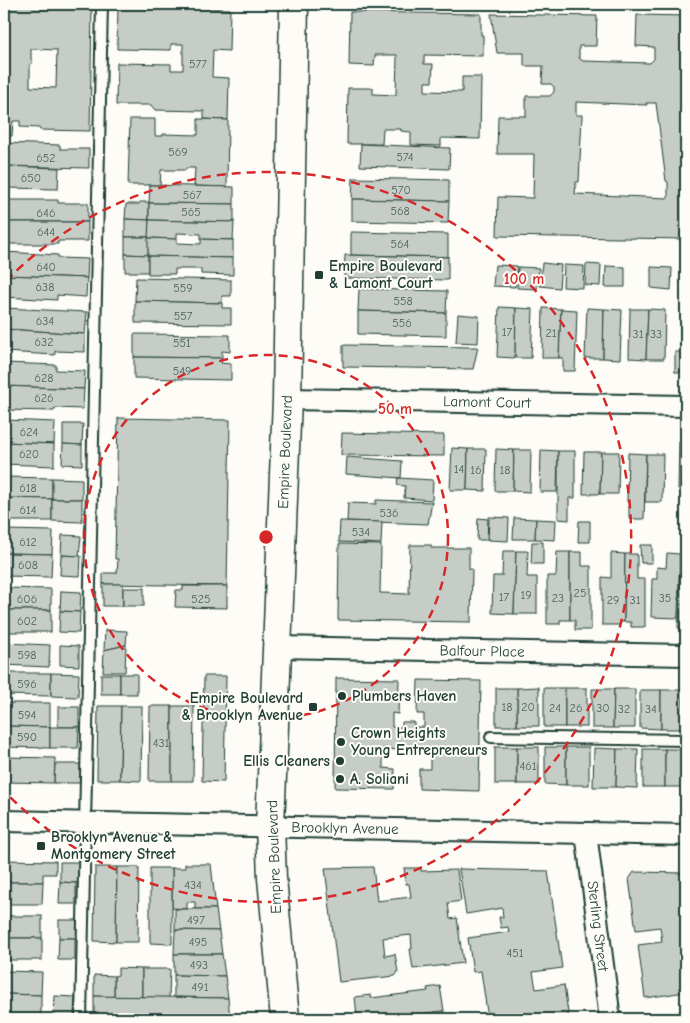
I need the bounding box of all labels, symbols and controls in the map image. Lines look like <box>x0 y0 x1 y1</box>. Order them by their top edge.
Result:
house number: 577 <box>189 57 207 71</box>
house number: 569 <box>168 145 188 159</box>
house number: 574 <box>396 150 414 164</box>
house number: 652 <box>36 151 56 165</box>
house number: 650 <box>21 171 41 185</box>
house number: 570 <box>391 183 411 197</box>
house number: 567 <box>183 188 202 202</box>
house number: 568 <box>390 204 410 218</box>
house number: 565 <box>181 205 201 219</box>
house number: 646 <box>37 206 55 220</box>
house number: 644 <box>37 225 55 239</box>
house number: 564 <box>391 237 410 251</box>
place label: Empire Boulevard & Lamont Court <box>329 257 442 292</box>
house number: 640 <box>36 260 56 274</box>
marker: Empire Boulevard & Lamont Court <box>313 269 325 281</box>
text: 100 m <box>504 270 544 288</box>
house number: 638 <box>36 280 54 294</box>
house number: 559 <box>173 281 193 295</box>
house number: 558 <box>393 294 413 308</box>
house number: 557 <box>174 309 193 323</box>
house number: 634 <box>36 314 54 328</box>
house number: 556 <box>392 316 412 330</box>
house number: 17 <box>502 325 513 339</box>
house number: 21 <box>545 326 557 340</box>
house number: 31 <box>633 327 644 341</box>
house number: 33 <box>650 327 662 341</box>
house number: 632 <box>35 335 53 349</box>
house number: 551 <box>173 336 191 350</box>
house number: 549 <box>173 364 191 378</box>
house number: 628 <box>35 371 53 385</box>
house number: 626 <box>34 391 54 405</box>
street label: Lamont Court <box>443 392 532 412</box>
street label: Empire Boulevard <box>274 395 296 509</box>
text: 50 m <box>378 400 412 418</box>
house number: 624 <box>20 425 38 439</box>
house number: 620 <box>19 447 39 461</box>
house number: 14 <box>454 462 464 476</box>
house number: 16 <box>470 463 482 477</box>
house number: 18 <box>500 463 510 477</box>
house number: 618 <box>19 481 37 495</box>
house number: 614 <box>19 503 37 517</box>
house number: 536 <box>379 506 399 520</box>
house number: 534 <box>352 525 370 539</box>
centre of rings <box>257 528 275 546</box>
house number: 612 <box>19 535 37 549</box>
house number: 608 <box>18 558 38 572</box>
house number: 25 <box>574 586 586 600</box>
house number: 19 <box>520 588 532 602</box>
house number: 17 <box>499 590 510 604</box>
house number: 23 <box>552 591 564 605</box>
house number: 35 <box>659 591 671 605</box>
house number: 606 <box>17 592 37 606</box>
house number: 525 <box>191 592 211 606</box>
house number: 29 <box>607 593 619 607</box>
house number: 31 <box>630 593 641 607</box>
house number: 602 <box>17 614 37 628</box>
street label: Balfour Place <box>439 641 525 661</box>
house number: 598 <box>17 648 37 662</box>
house number: 596 <box>17 677 37 691</box>
place label: Plumbers Haven <box>352 687 457 705</box>
place label: Empire Boulevard & Brooklyn Avenue <box>182 689 303 724</box>
marker: Plumbers Haven <box>336 690 348 702</box>
house number: 18 <box>502 700 512 714</box>
house number: 20 <box>521 700 535 714</box>
marker: Empire Boulevard & Brooklyn Avenue <box>307 701 319 713</box>
house number: 24 <box>549 701 561 715</box>
house number: 26 <box>570 701 582 715</box>
house number: 30 <box>596 701 610 715</box>
house number: 32 <box>618 702 630 716</box>
house number: 34 <box>645 702 657 716</box>
house number: 594 <box>18 708 37 722</box>
place label: Crown Heights Young Entrepreneurs <box>351 724 487 759</box>
house number: 590 <box>17 730 37 744</box>
house number: 431 <box>153 736 170 750</box>
marker: Crown Heights Young Entrepreneurs <box>335 736 347 748</box>
place label: Ellis Cleaners <box>243 752 330 770</box>
marker: Ellis Cleaners <box>334 755 346 767</box>
house number: 461 <box>519 759 537 773</box>
place label: A. Soliani <box>350 770 409 788</box>
marker: A. Soliani <box>334 773 346 785</box>
street label: Empire Boulevard <box>263 800 285 914</box>
street label: Brooklyn Avenue <box>291 818 399 838</box>
place label: Brooklyn Avenue & Montgomery Street <box>51 828 177 863</box>
marker: Brooklyn Avenue & Montgomery Street <box>35 840 47 852</box>
house number: 434 <box>184 878 202 892</box>
street label: Sterling Street <box>584 880 613 973</box>
house number: 497 <box>187 913 205 927</box>
house number: 495 <box>189 935 207 949</box>
house number: 451 <box>506 946 524 960</box>
house number: 493 <box>190 958 208 972</box>
house number: 491 <box>192 980 209 994</box>

